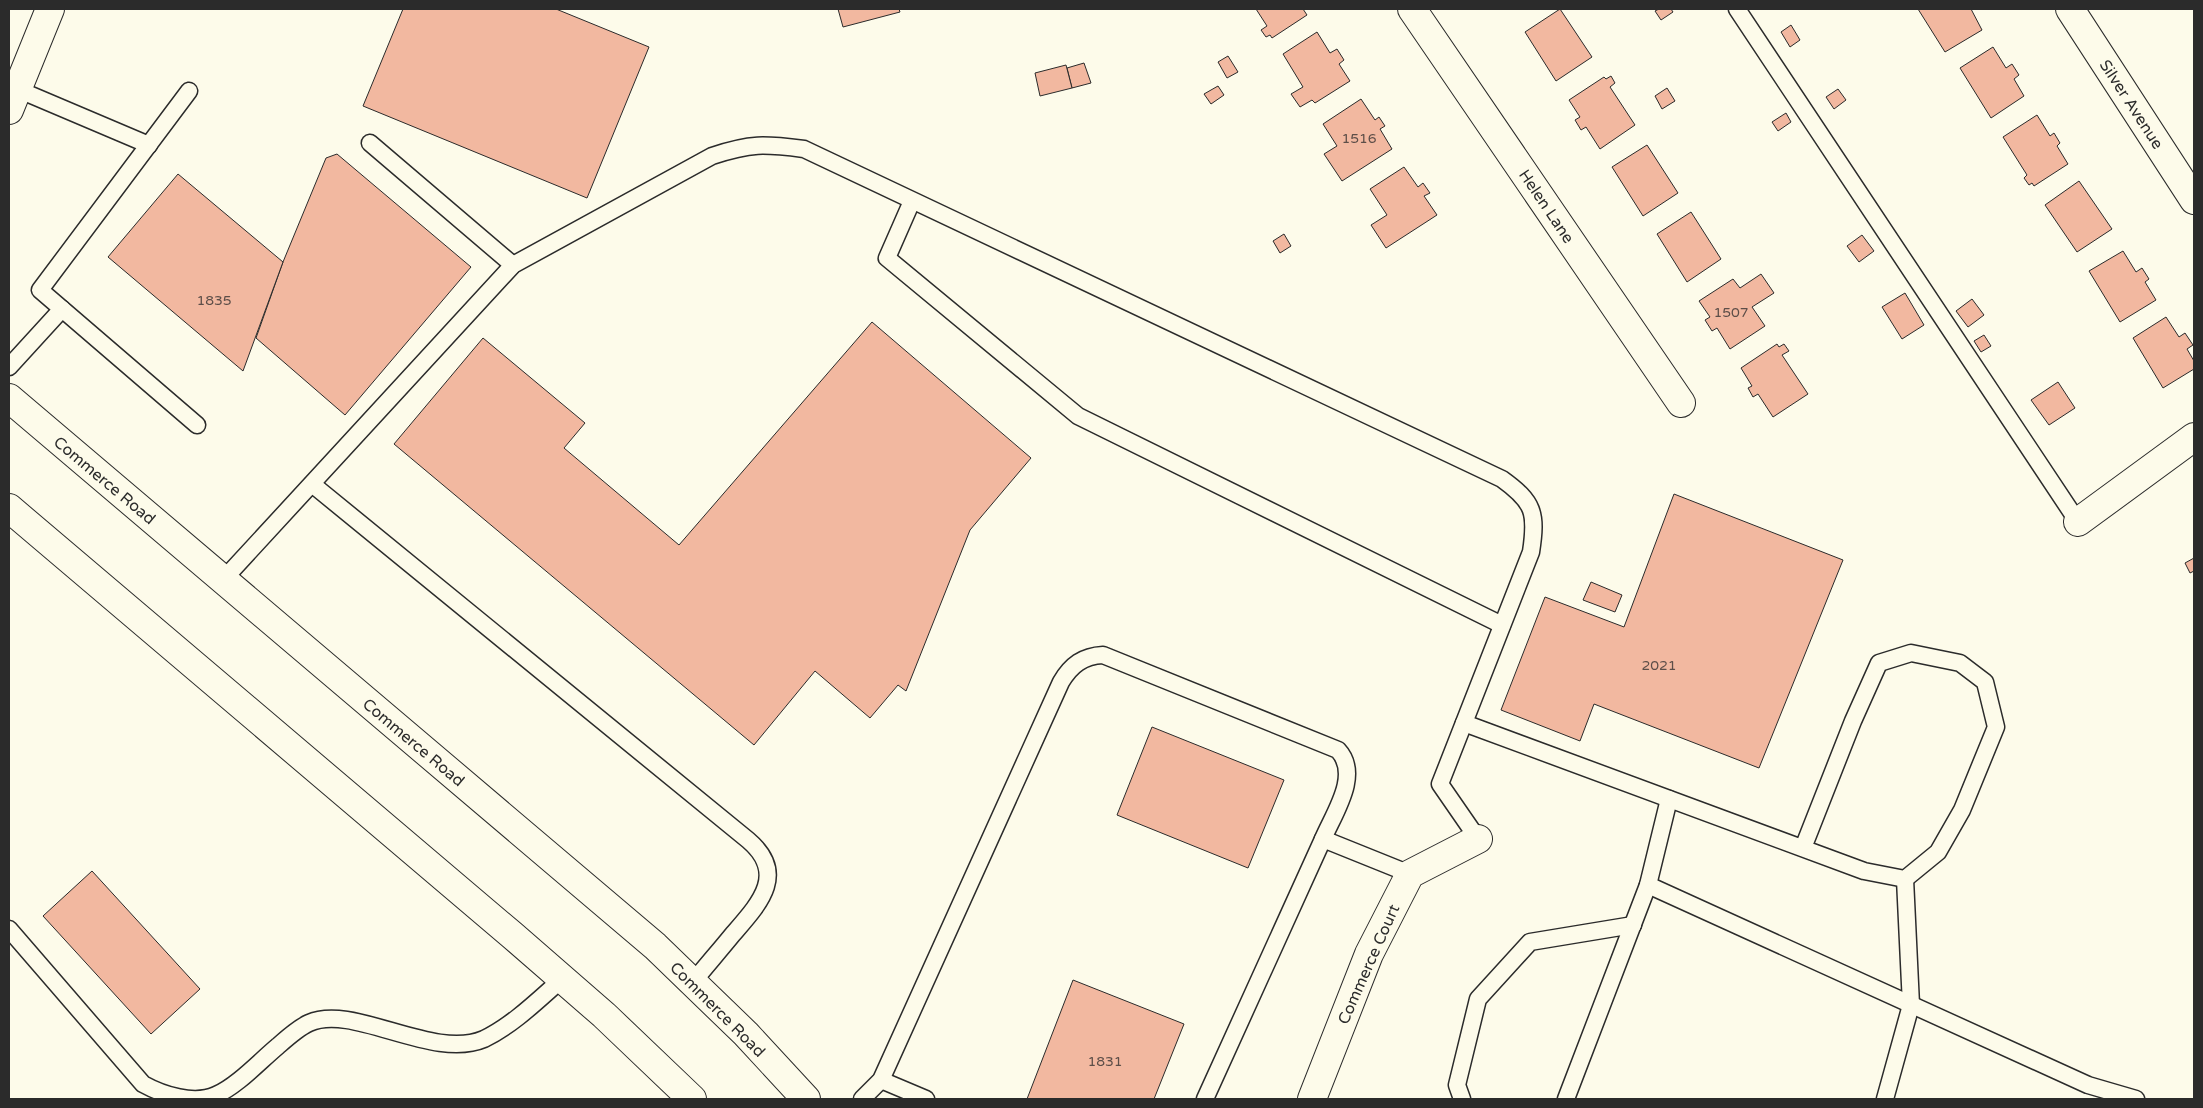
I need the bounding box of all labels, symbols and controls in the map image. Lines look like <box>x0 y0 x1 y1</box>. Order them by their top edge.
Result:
street label: Silver Avenue <box>2095 56 2168 153</box>
house number: 1516 <box>1341 130 1377 147</box>
street label: Helen Lane <box>1514 166 1578 247</box>
house number: 1835 <box>196 292 232 309</box>
house number: 1507 <box>1713 304 1749 321</box>
street label: Commerce Road <box>49 432 159 529</box>
house number: 2021 <box>1641 657 1677 674</box>
street label: Commerce Road <box>358 694 468 791</box>
street label: Commerce Court <box>1334 901 1404 1027</box>
street label: Commerce Road <box>665 958 769 1062</box>
house number: 1831 <box>1087 1053 1123 1070</box>

